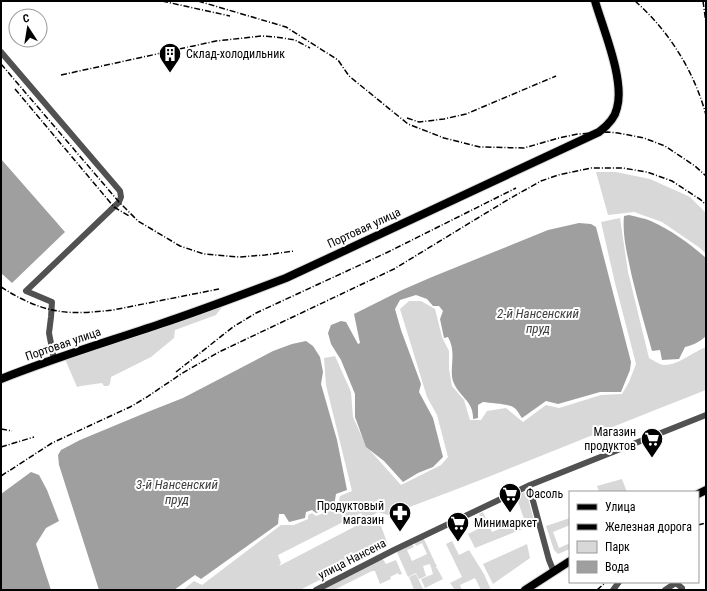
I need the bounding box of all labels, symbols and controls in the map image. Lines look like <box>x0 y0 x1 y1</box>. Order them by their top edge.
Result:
north arrow <box>8 8 48 48</box>
text: С <box>22 12 30 26</box>
building icon: Склад-холодильник <box>157 41 183 74</box>
place label: Склад-холодильник <box>186 47 285 61</box>
street label: Портовая улица <box>325 205 403 251</box>
water label: 2-й Нансенский пруд <box>497 306 580 336</box>
street label: Портовая улица <box>23 324 103 364</box>
place label: Магазин продуктов <box>584 425 636 453</box>
supermarket icon: Магазин продуктов <box>639 426 665 459</box>
water label: 3-й Нансенский пруд <box>136 477 219 507</box>
supermarket icon: Фасоль <box>497 481 523 514</box>
place label: Фасоль <box>526 487 563 501</box>
legend <box>569 491 699 583</box>
place label: Продуктовый магазин <box>317 499 384 527</box>
pharmacy icon: Продуктовый магазин <box>387 500 413 533</box>
text: Улица <box>605 500 636 514</box>
supermarket icon: Минимаркет <box>445 510 471 543</box>
place label: Минимаркет <box>474 516 537 530</box>
text: Железная дорога <box>605 520 692 534</box>
street label: улица Нансена <box>316 536 388 582</box>
text: Парк <box>605 540 630 554</box>
text: Вода <box>605 560 630 574</box>

